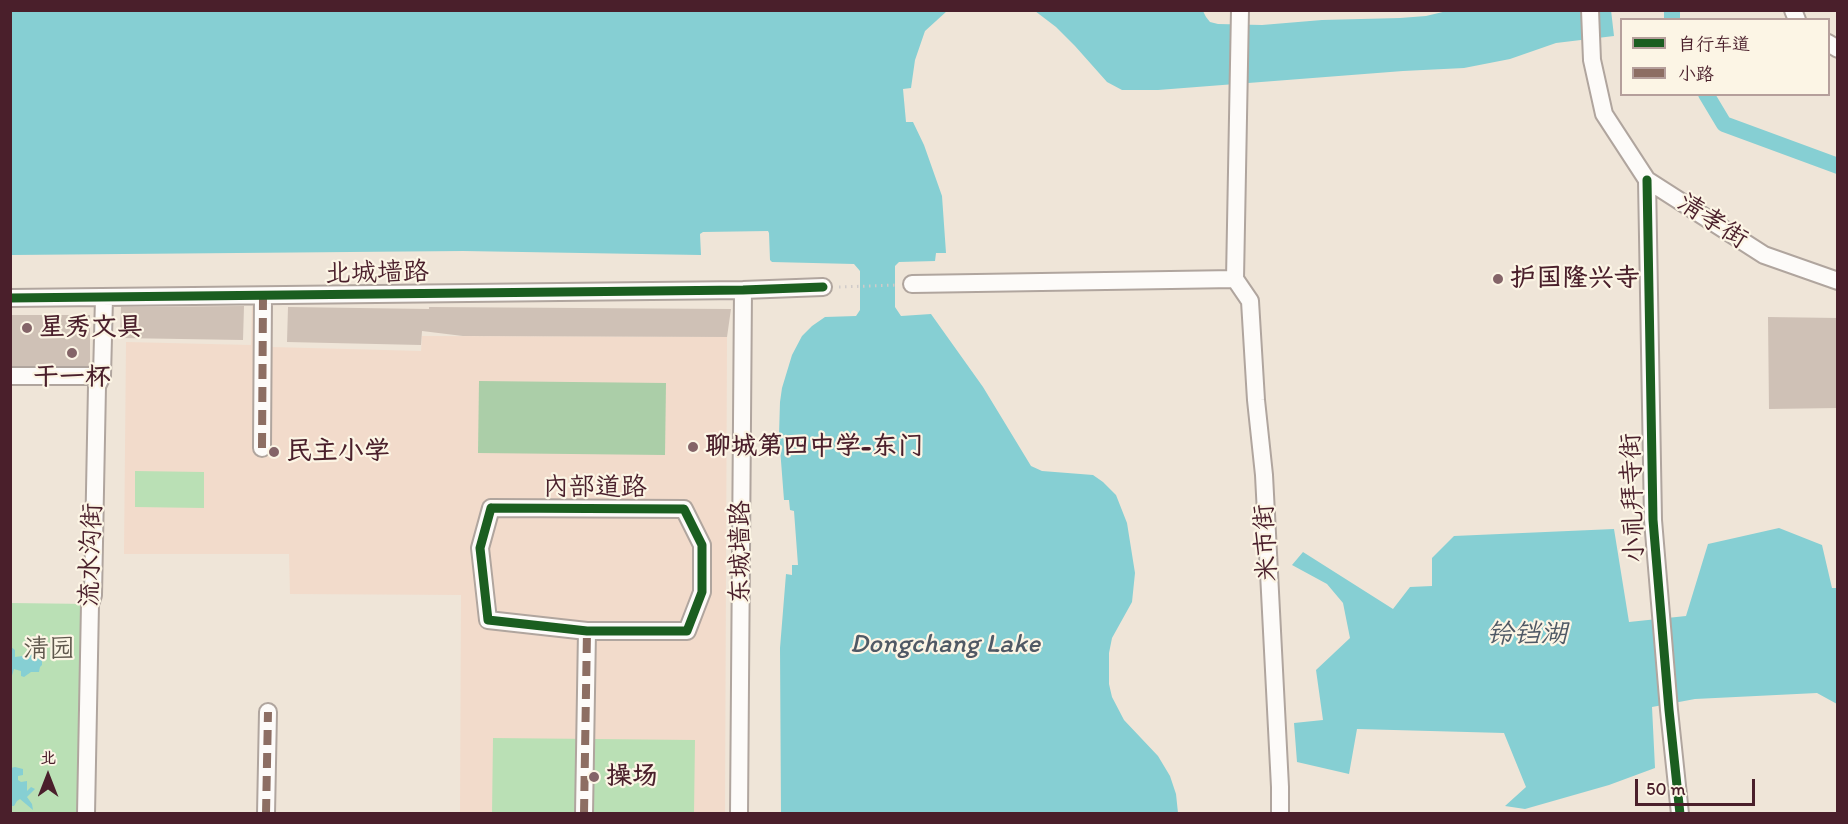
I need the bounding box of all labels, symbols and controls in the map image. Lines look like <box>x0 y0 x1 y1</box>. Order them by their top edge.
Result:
legend <box>1620 18 1830 96</box>
text: 自行车道 <box>1678 33 1750 55</box>
text: 小路 <box>1678 63 1714 85</box>
street label: 清孝街 <box>1671 188 1753 256</box>
street label: 北城墙路 <box>325 257 429 291</box>
place label: 护国隆兴寺 <box>1510 263 1640 295</box>
marker: 护国隆兴寺 <box>1491 272 1505 286</box>
place label: 星秀文具 <box>39 312 143 344</box>
marker: 星秀文具 <box>20 321 34 335</box>
marker: 干一杯 <box>65 346 79 360</box>
place label: 干一杯 <box>33 362 111 394</box>
place label: 聊城第四中学-东门 <box>705 431 923 463</box>
street label: 小礼拜寺街 <box>1616 432 1652 564</box>
place label: 民主小学 <box>286 436 390 468</box>
marker: 聊城第四中学-东门 <box>686 440 700 454</box>
marker: 民主小学 <box>267 445 281 459</box>
street label: 内部道路 <box>543 472 647 504</box>
street label: 东城墙路 <box>725 500 757 604</box>
street label: 流水沟街 <box>75 502 109 608</box>
street label: 米市街 <box>1249 503 1285 583</box>
water label: 铃铛湖 <box>1487 619 1567 651</box>
water label: Dongchang Lake <box>850 629 1040 661</box>
park label: 清园 <box>23 634 75 666</box>
north arrow <box>18 746 78 806</box>
text: 北 <box>40 748 56 767</box>
place label: 操场 <box>606 761 658 793</box>
scale bar <box>1638 767 1758 805</box>
marker: 操场 <box>587 770 601 784</box>
text: 50 m <box>1646 778 1686 800</box>

